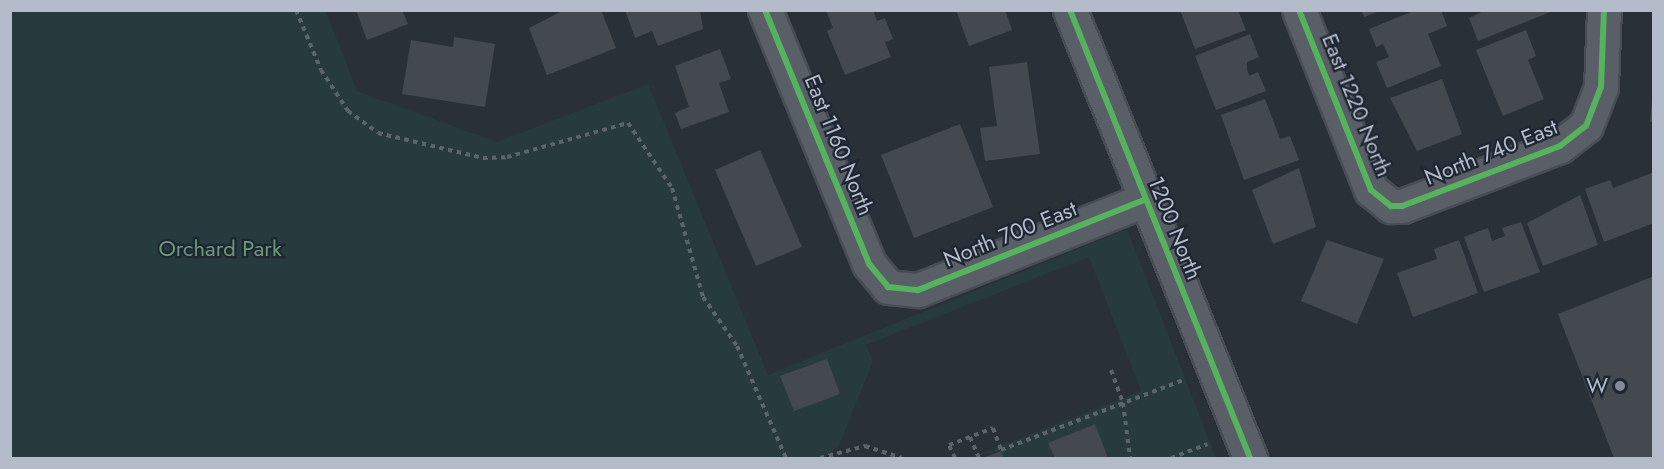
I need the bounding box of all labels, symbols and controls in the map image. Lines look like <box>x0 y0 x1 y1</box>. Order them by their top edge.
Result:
street label: East 1220 North <box>1316 30 1398 180</box>
street label: East 1160 North <box>799 71 879 219</box>
street label: North 740 East <box>1421 113 1561 191</box>
street label: 1200 North <box>1142 173 1208 283</box>
street label: North 700 East <box>939 195 1081 273</box>
park label: Orchard Park <box>158 236 282 262</box>
place label: W <box>1586 373 1608 399</box>
marker: W <box>1613 379 1627 393</box>

